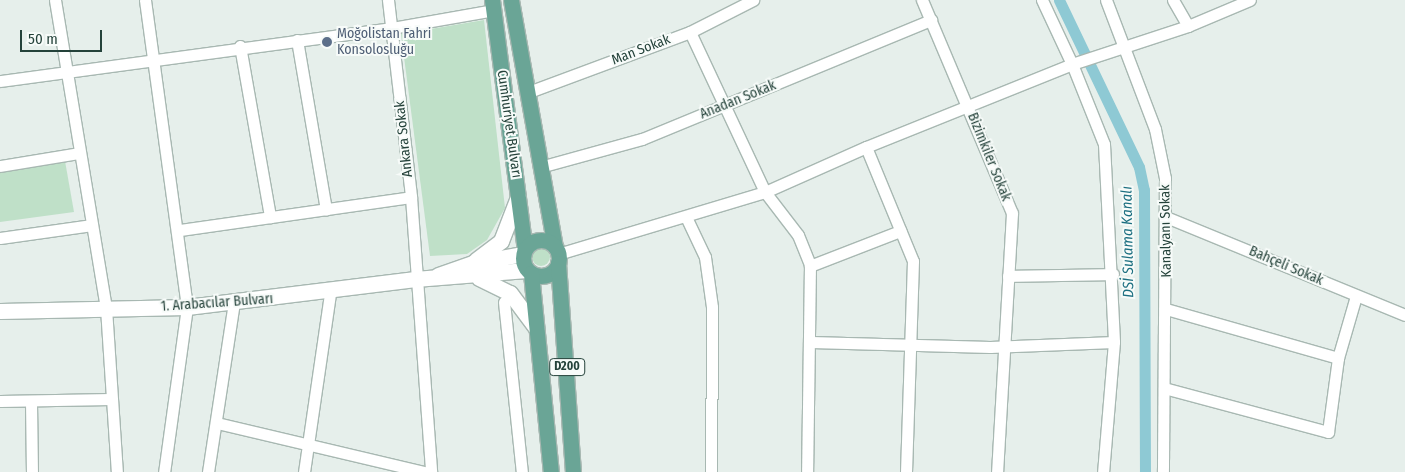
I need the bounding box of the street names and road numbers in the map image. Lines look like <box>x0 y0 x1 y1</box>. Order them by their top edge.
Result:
street label: Man Sokak <box>609 31 673 69</box>
street label: Cumhuriyet Bulvarı <box>493 69 525 179</box>
street label: Anadan Sokak <box>697 77 779 123</box>
street label: Ankara Sokak <box>392 100 416 178</box>
street label: Bizimkiler Sokak <box>964 110 1014 204</box>
street label: Kanalyanı Sokak <box>1157 184 1175 278</box>
street label: Bahçeli Sokak <box>1246 243 1326 289</box>
street label: 1. Arabacılar Bulvarı <box>160 291 274 315</box>
road number: D200 <box>548 358 586 377</box>

